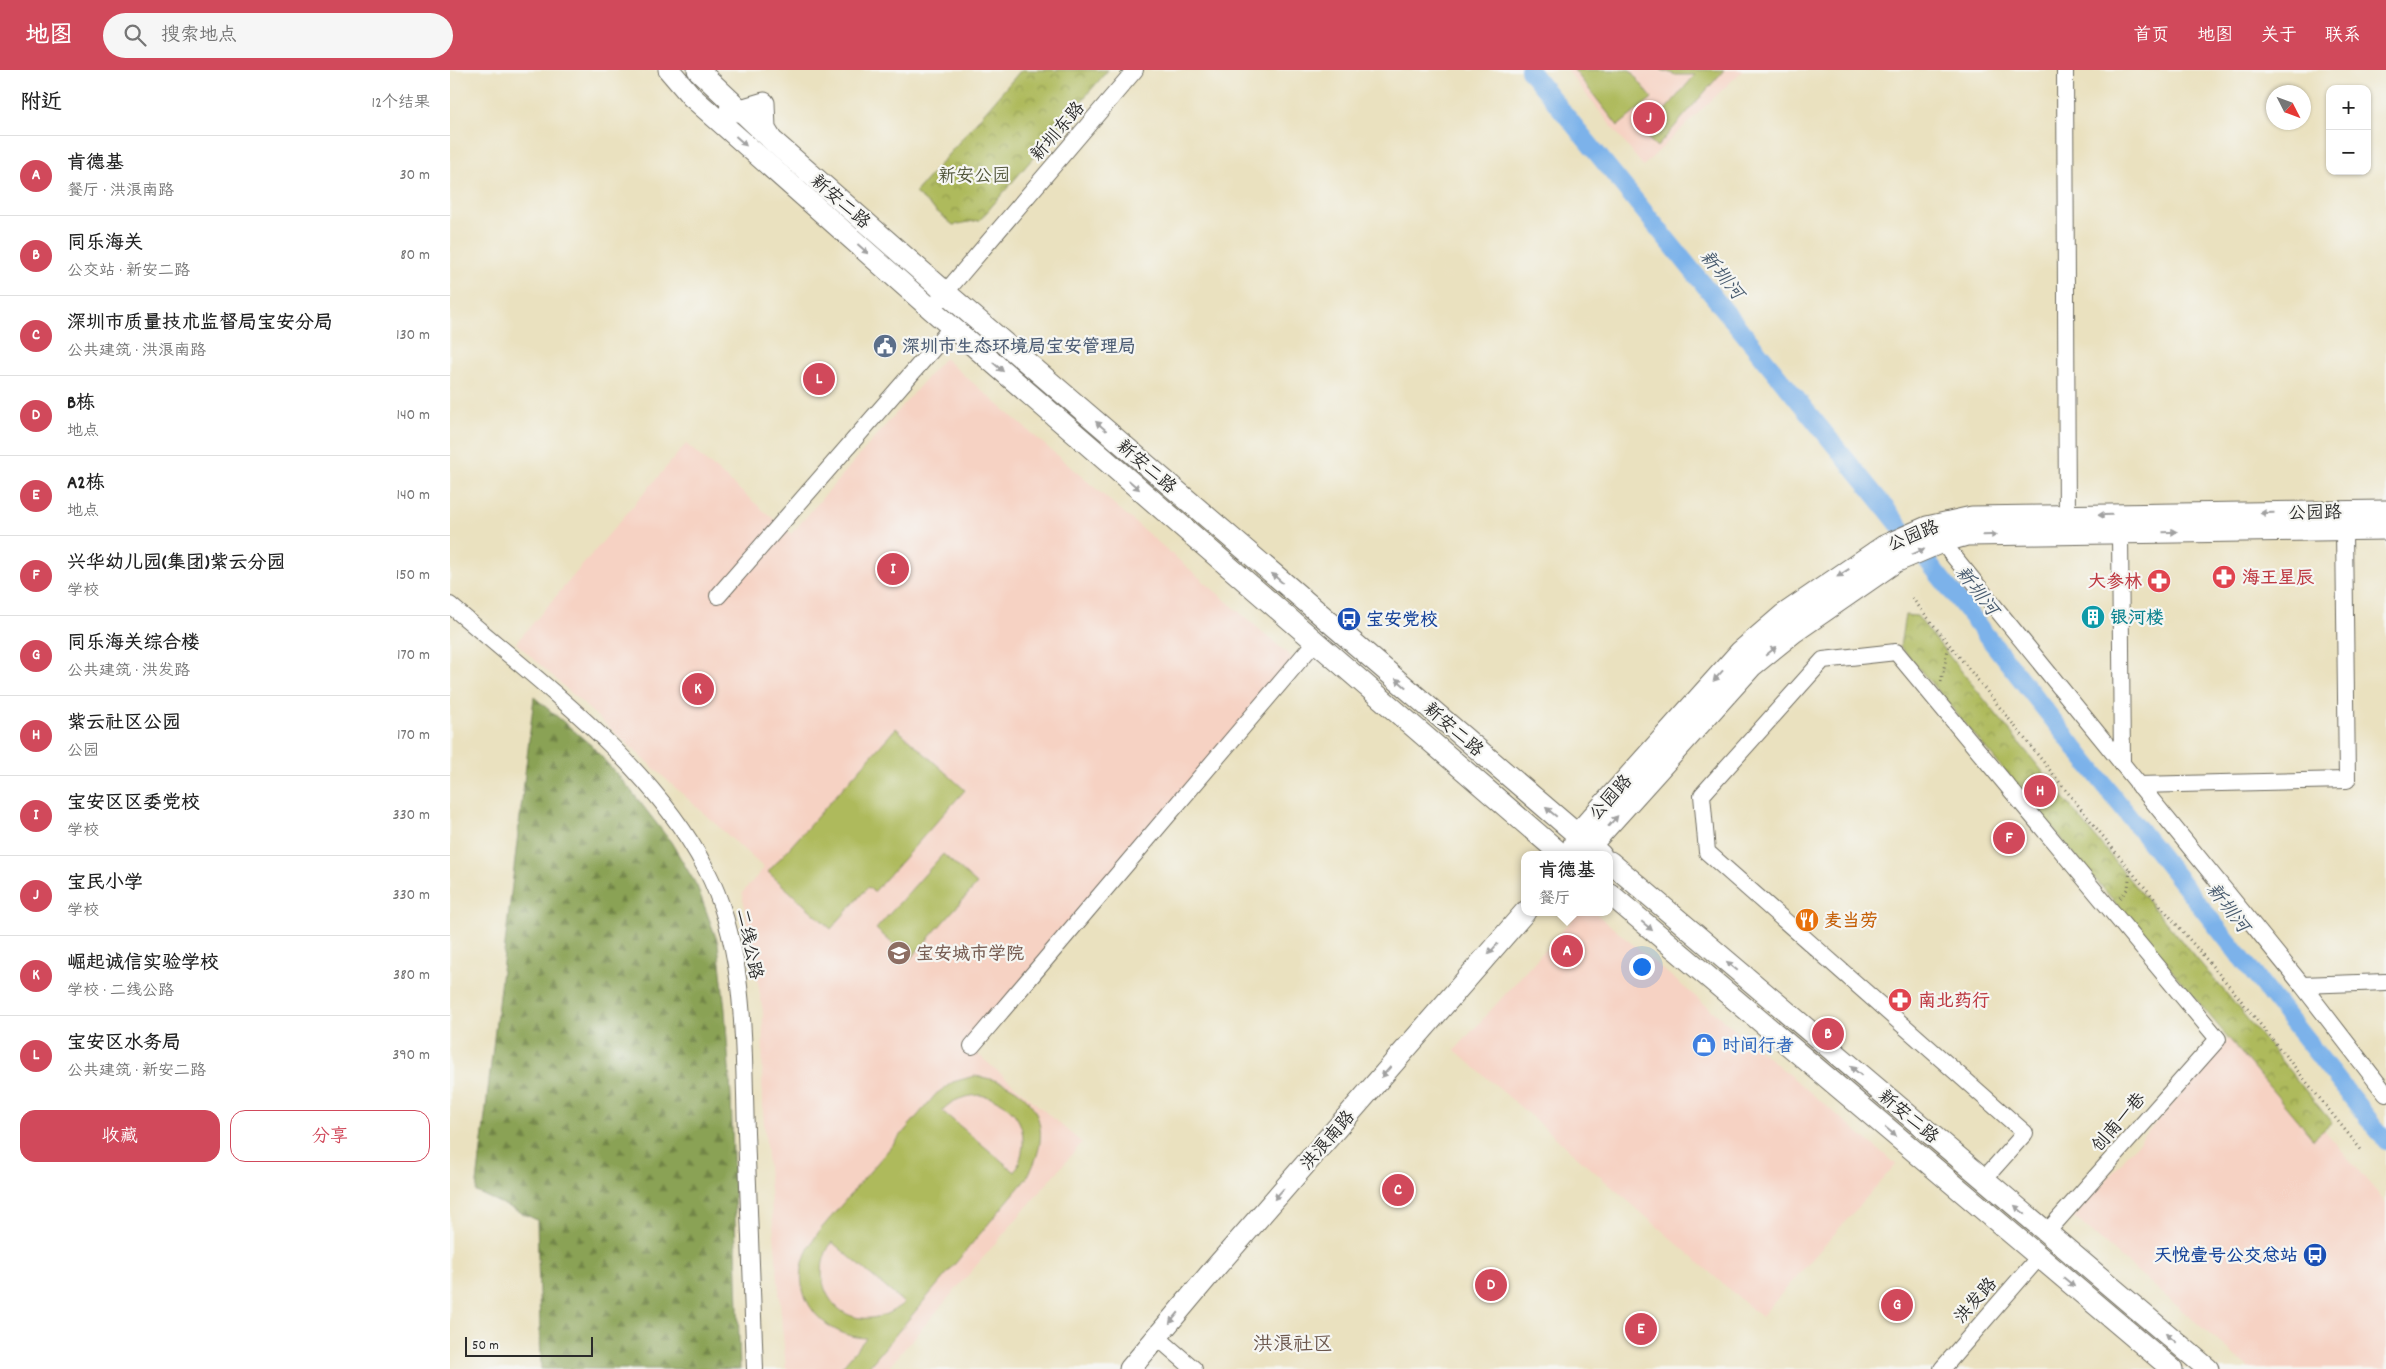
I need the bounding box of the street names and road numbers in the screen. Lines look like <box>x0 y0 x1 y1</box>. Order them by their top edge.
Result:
street label: 新圳东路 <box>1026 97 1092 168</box>
street label: 新安二路 <box>804 170 875 236</box>
street label: 新安二路 <box>1110 435 1181 501</box>
street label: 公园路 <box>2288 502 2342 527</box>
street label: 公园路 <box>1884 516 1944 559</box>
street label: 新安二路 <box>1417 698 1488 764</box>
street label: 公园路 <box>1585 770 1639 827</box>
street label: 二线公路 <box>728 907 767 982</box>
street label: 新安二路 <box>1872 1085 1943 1151</box>
street label: 创南一巷 <box>2087 1088 2153 1159</box>
street label: 洪浪南路 <box>1296 1106 1362 1177</box>
street label: 洪发路 <box>1950 1273 2004 1330</box>

